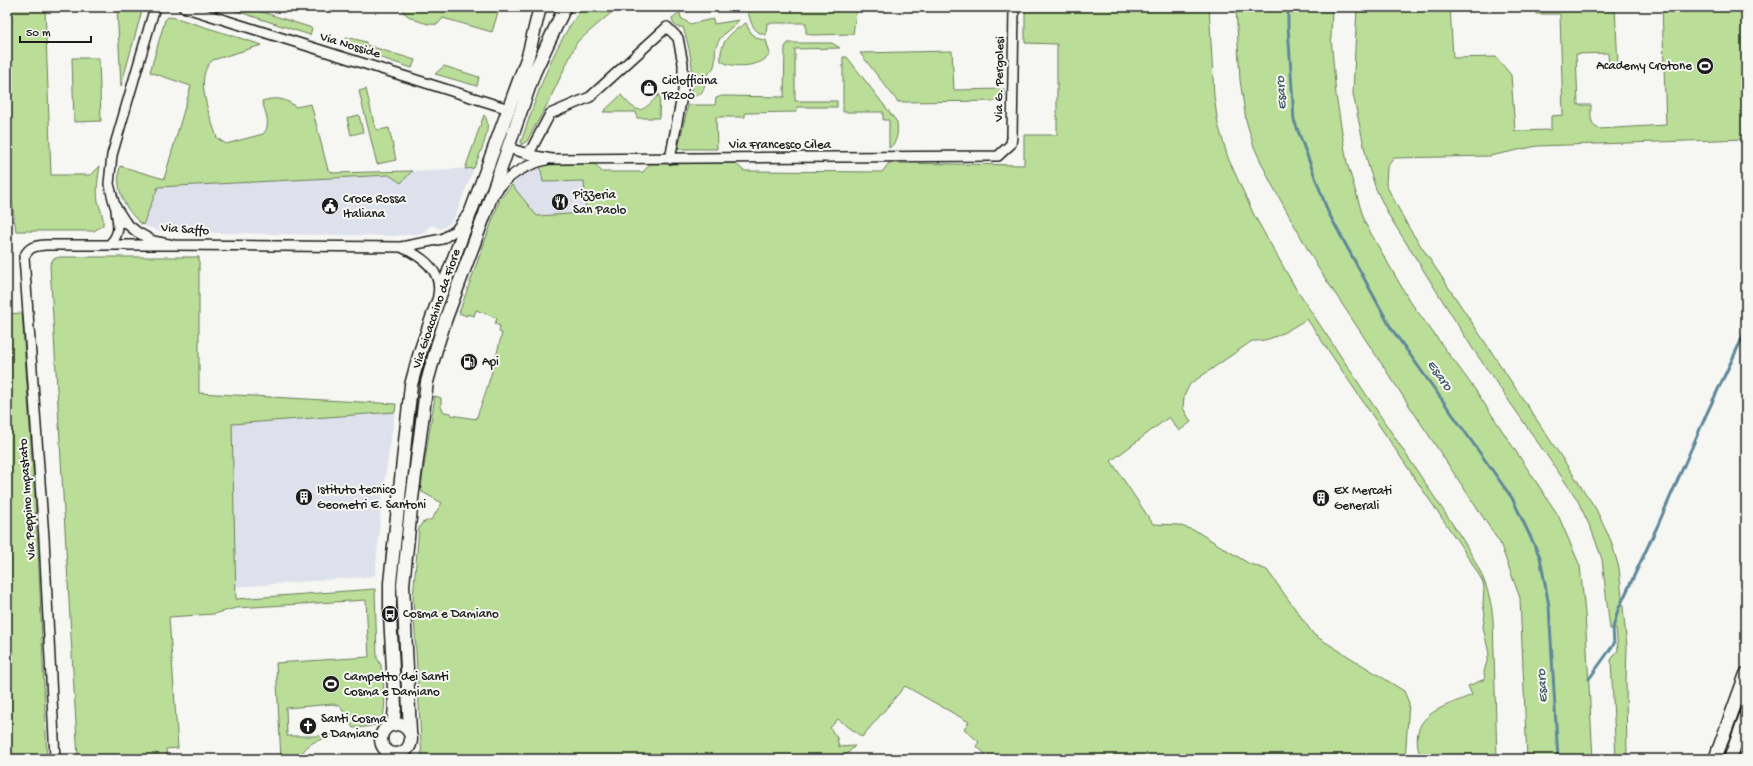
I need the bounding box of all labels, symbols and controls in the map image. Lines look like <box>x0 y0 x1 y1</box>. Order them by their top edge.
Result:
scale bar <box>20 18 91 44</box>
text: 50 m <box>26 27 51 41</box>
street label: Via Nosside <box>317 29 382 62</box>
street label: Via G. Pergolesi <box>992 36 1008 123</box>
sports icon: Academy Crotone <box>1695 56 1715 76</box>
place label: Academy Crotone <box>1596 59 1692 74</box>
place label: Ciclofficina TR200 <box>661 74 718 104</box>
water label: Esaro <box>1273 75 1291 110</box>
shop icon: Ciclofficina TR200 <box>639 78 659 98</box>
street label: Via Francesco Cilea <box>728 138 832 153</box>
place label: Pizzeria San Paolo <box>572 188 627 218</box>
place label: Croce Rossa Italiana <box>343 192 407 222</box>
restaurant icon: Pizzeria San Paolo <box>550 192 570 212</box>
public building icon: Croce Rossa Italiana <box>320 196 340 216</box>
street label: Via Saffo <box>159 221 210 239</box>
street label: Via Gioacchino da Fiore <box>409 247 465 372</box>
fuel station icon: Api <box>459 352 479 372</box>
place label: Api <box>482 355 499 370</box>
water label: Esaro <box>1422 357 1456 395</box>
street label: Via Peppino Impastato <box>16 438 40 561</box>
place label: Istituto tecnico Geometri E. Santoni <box>317 483 426 513</box>
place label: Ex Mercati Generali <box>1334 484 1392 514</box>
building icon: Istituto tecnico Geometri E. Santoni <box>294 487 314 507</box>
building icon: Ex Mercati Generali <box>1311 488 1331 508</box>
bus stop icon: Cosma e Damiano <box>380 604 400 624</box>
place label: Cosma e Damiano <box>403 607 499 622</box>
water label: Esaro <box>1534 668 1552 703</box>
place label: Campetto dei Santi Cosma e Damiano <box>344 670 449 700</box>
sports icon: Campetto dei Santi Cosma e Damiano <box>321 674 341 694</box>
place label: Santi Cosma e Damiano <box>321 712 387 742</box>
church icon: Santi Cosma e Damiano <box>298 716 318 736</box>

